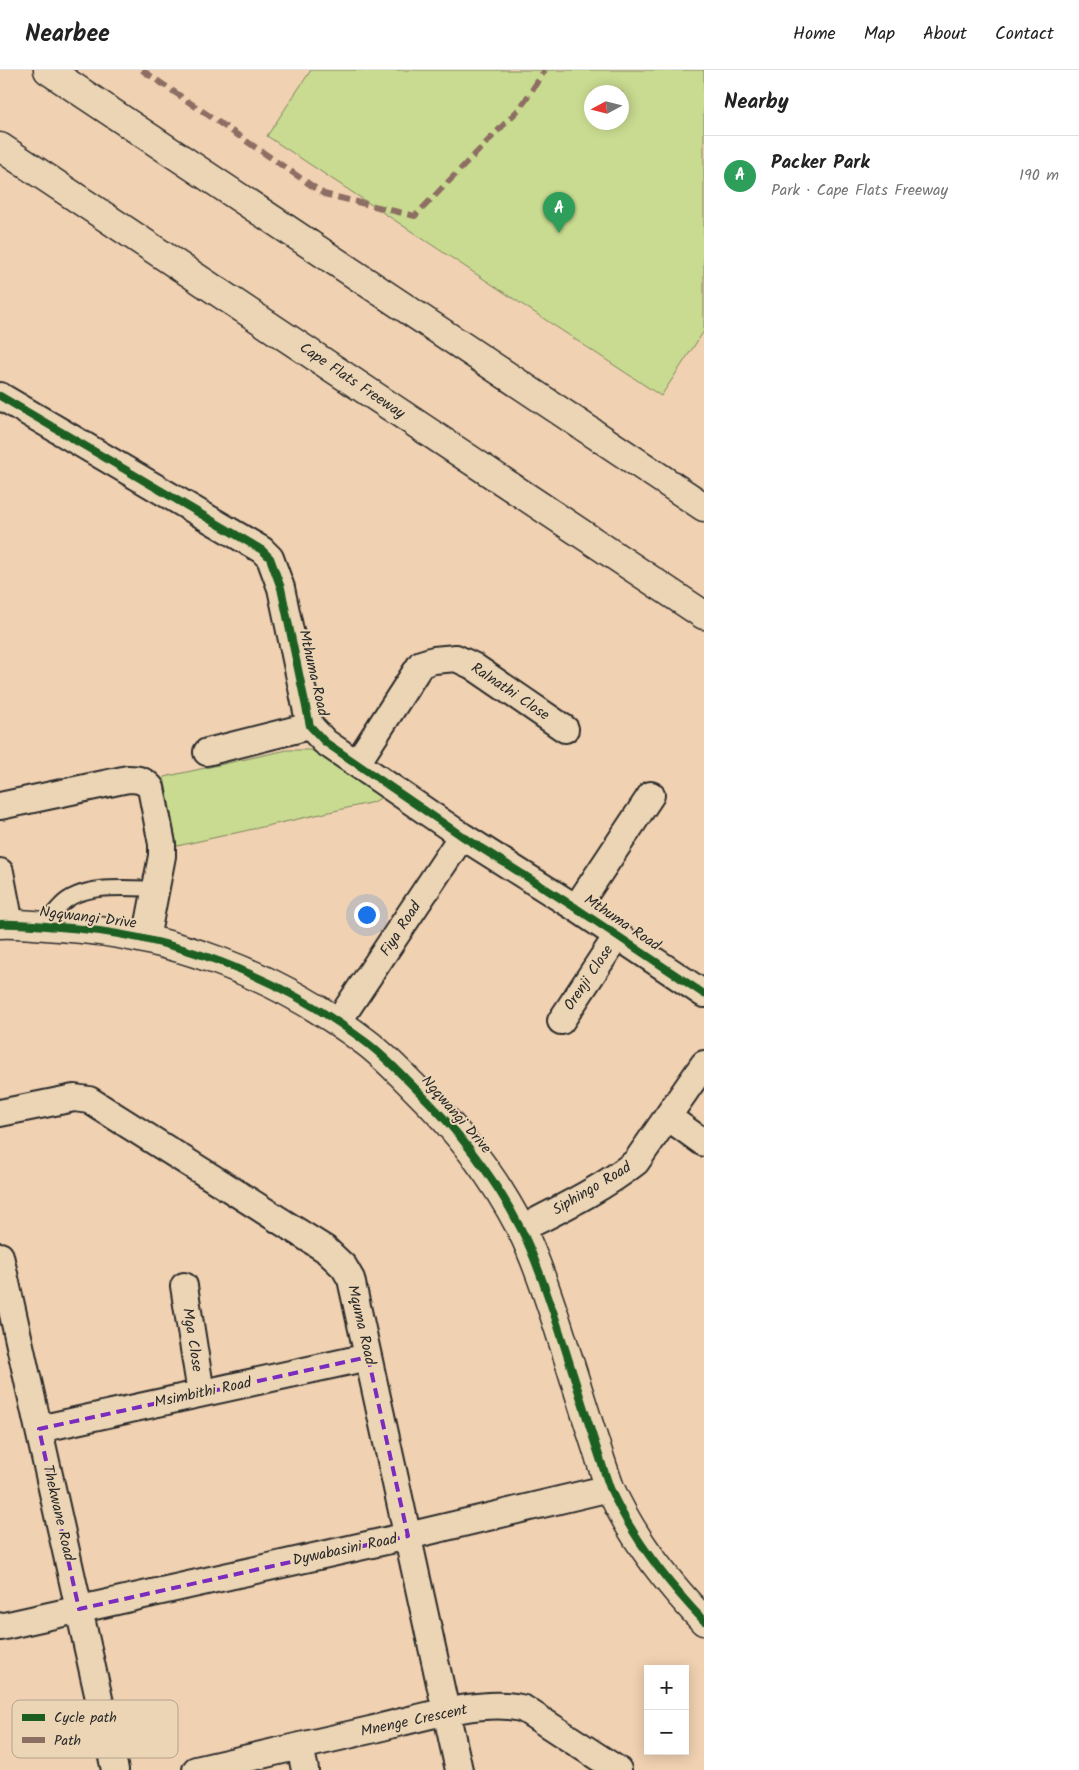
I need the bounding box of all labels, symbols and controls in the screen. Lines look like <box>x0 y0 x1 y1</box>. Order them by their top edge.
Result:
text: Nearbee <box>25 15 110 54</box>
text: Home <box>793 20 836 49</box>
text: Map <box>864 20 895 49</box>
text: About <box>923 20 967 49</box>
text: Contact <box>995 20 1054 49</box>
north arrow <box>584 85 629 130</box>
text: Nearby <box>724 86 789 119</box>
text: Packer Park <box>771 148 870 178</box>
text: A <box>735 163 745 188</box>
text: 190 m <box>1019 163 1059 188</box>
text: Park · Cape Flats Freeway <box>771 178 948 203</box>
pin: A <box>543 192 575 233</box>
street label: Cape Flats Freeway <box>294 337 411 426</box>
street label: Mthuma Road <box>291 627 335 719</box>
street label: Ralnathi Close <box>466 657 554 727</box>
street label: Mthuma Road <box>579 888 666 958</box>
street label: Fiya Road <box>374 896 428 961</box>
street label: Ngqwangi Drive <box>38 900 138 936</box>
your location <box>354 902 380 928</box>
street label: Orenji Close <box>558 940 620 1016</box>
street label: Ngqwangi Drive <box>415 1070 497 1160</box>
street label: Siphingo Road <box>548 1156 636 1222</box>
street label: Mquma Road <box>340 1283 382 1368</box>
street label: Mga Close <box>175 1306 209 1374</box>
street label: Msimbithi Road <box>152 1371 254 1415</box>
street label: Thekwane Road <box>35 1463 81 1564</box>
street label: Dywabasini Road <box>290 1527 400 1573</box>
map controls <box>644 1665 689 1755</box>
button: + <box>644 1665 689 1710</box>
street label: Mnenge Crescent <box>358 1698 470 1744</box>
legend <box>12 1700 178 1758</box>
text: Cycle path <box>54 1707 117 1729</box>
button: − <box>644 1710 689 1755</box>
text: Path <box>54 1730 81 1752</box>

